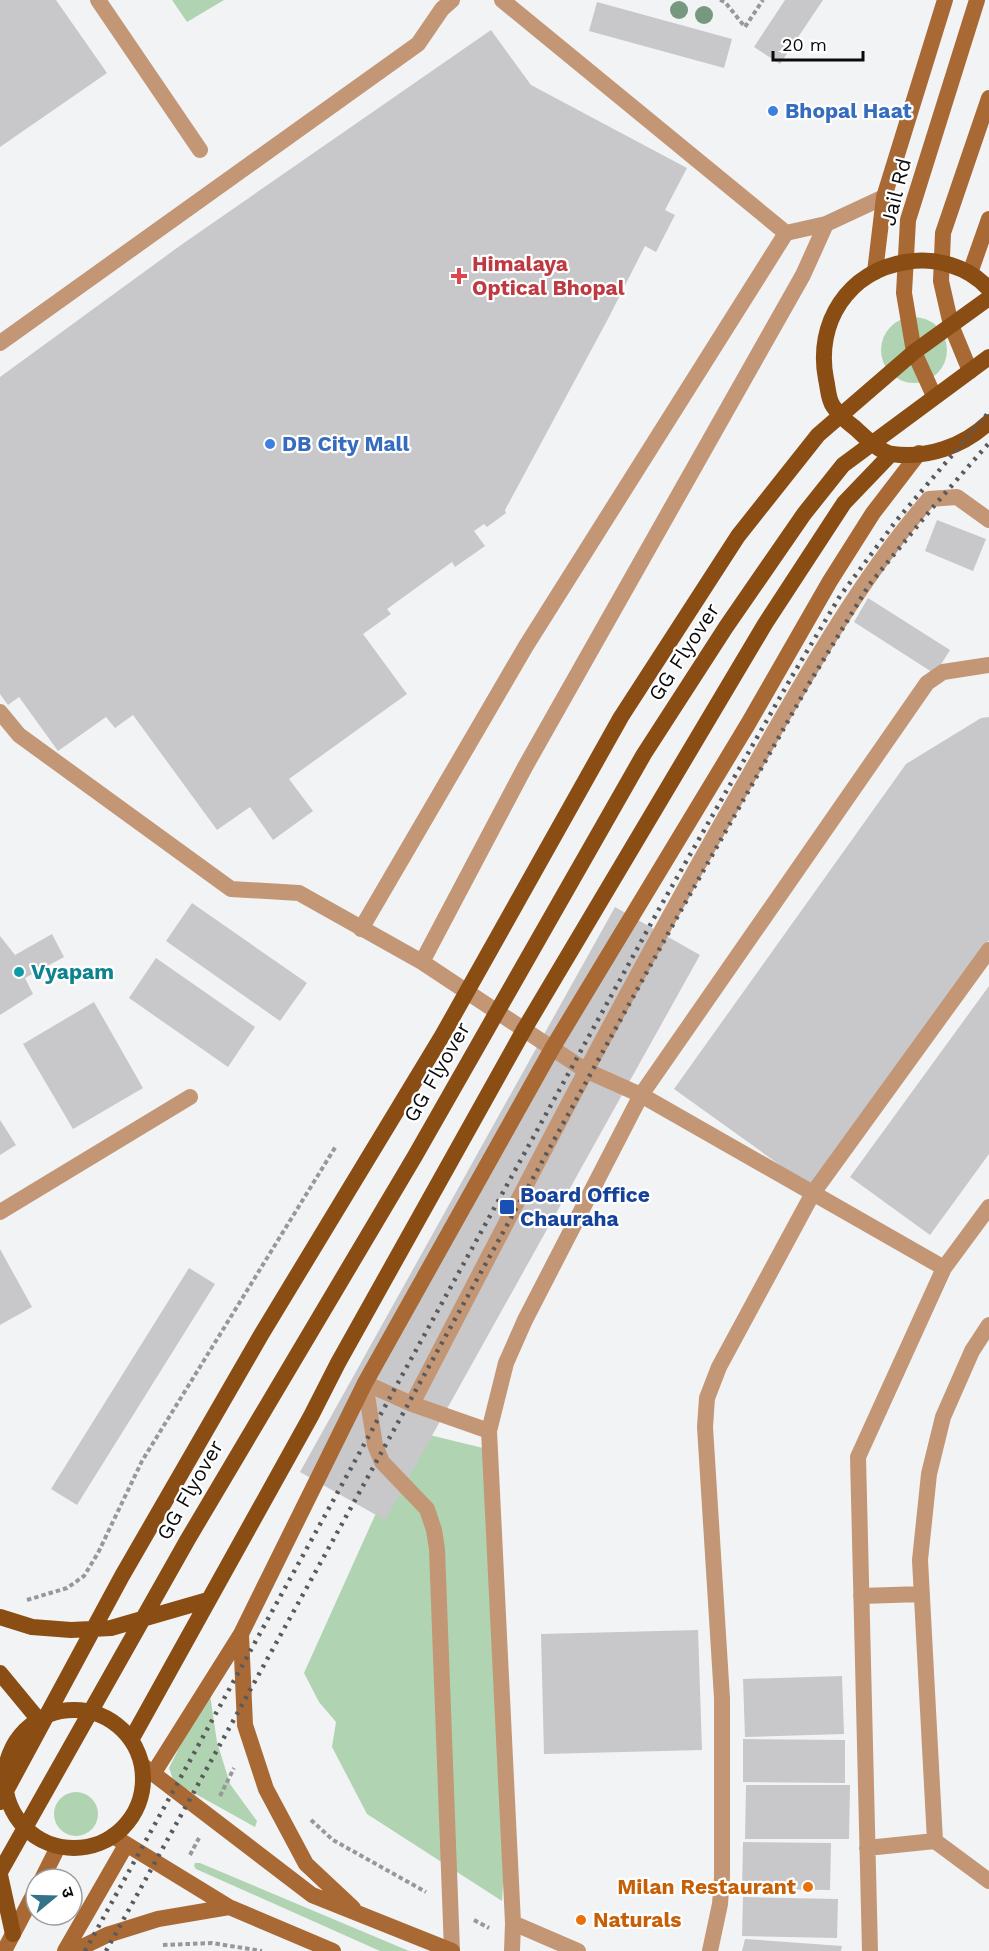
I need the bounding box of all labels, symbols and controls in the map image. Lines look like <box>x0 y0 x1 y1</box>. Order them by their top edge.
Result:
scale bar <box>773 24 863 62</box>
text: 20 m <box>782 34 827 55</box>
place label: Bhopal Haat <box>785 98 912 123</box>
marker: Bhopal Haat <box>766 104 780 118</box>
street label: Jail Rd <box>875 156 916 228</box>
place label: Himalaya Optical Bhopal <box>472 251 625 300</box>
marker: Himalaya Optical Bhopal <box>450 267 468 285</box>
place label: DB City Mall <box>282 431 409 456</box>
marker: DB City Mall <box>263 437 277 451</box>
street label: GG Flyover <box>643 598 725 705</box>
place label: Vyapam <box>31 959 114 984</box>
marker: Vyapam <box>12 965 26 979</box>
street label: GG Flyover <box>398 1017 475 1126</box>
place label: Board Office Chauraha <box>520 1182 650 1231</box>
marker: Board Office Chauraha <box>498 1198 516 1216</box>
street label: GG Flyover <box>151 1435 228 1544</box>
north arrow <box>24 1867 84 1927</box>
place label: Milan Restaurant <box>617 1874 796 1899</box>
marker: Milan Restaurant <box>801 1880 815 1894</box>
text: उ <box>57 1885 78 1900</box>
place label: Naturals <box>593 1907 682 1932</box>
marker: Naturals <box>574 1913 588 1927</box>

